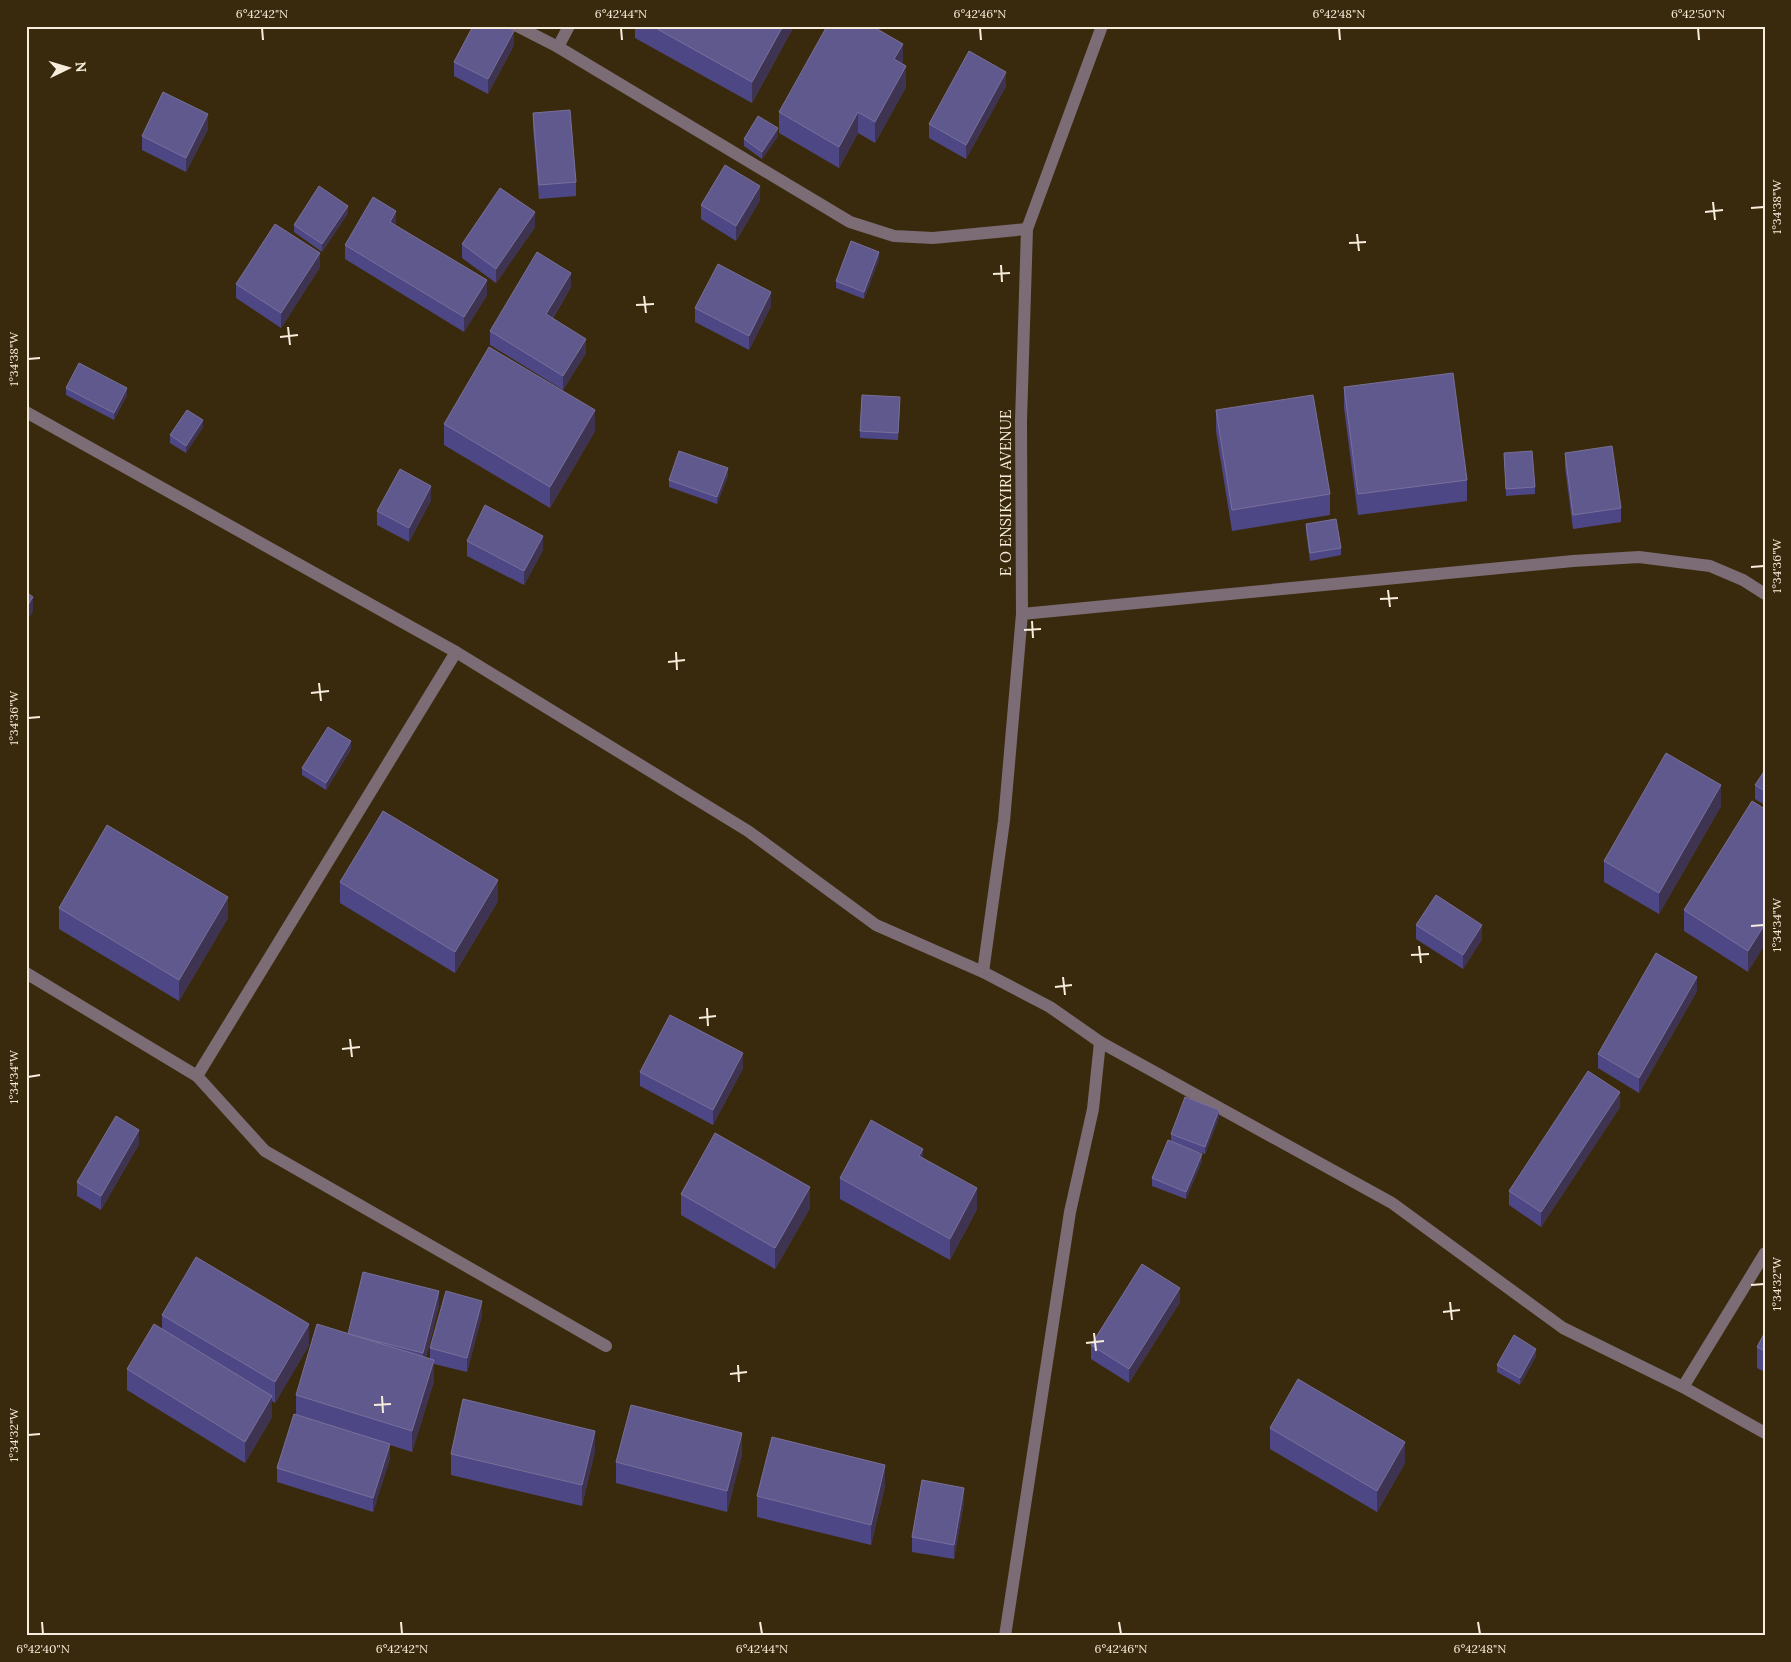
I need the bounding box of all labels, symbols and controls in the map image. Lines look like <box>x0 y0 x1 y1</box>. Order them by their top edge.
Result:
text: 6°42'42"N <box>236 6 288 21</box>
text: 6°42'44"N <box>595 6 647 21</box>
text: 6°42'46"N <box>953 6 1007 21</box>
text: 6°42'48"N <box>1313 6 1365 21</box>
text: 6°42'50"N <box>1671 6 1725 21</box>
north arrow <box>42 42 92 92</box>
text: N <box>72 61 90 73</box>
text: 1°34'38"W <box>1769 179 1784 234</box>
text: 1°34'38"W <box>6 331 21 386</box>
street label: E O ENSIKYIRI AVENUE <box>996 410 1015 576</box>
text: 1°34'36"W <box>1769 538 1784 593</box>
text: 1°34'36"W <box>6 690 21 745</box>
text: 1°34'34"W <box>1769 897 1784 952</box>
text: 1°34'34"W <box>6 1049 21 1104</box>
text: 1°34'32"W <box>1769 1256 1784 1311</box>
text: 1°34'32"W <box>6 1407 21 1462</box>
text: 6°42'40"N <box>16 1641 70 1656</box>
text: 6°42'42"N <box>376 1641 428 1656</box>
text: 6°42'44"N <box>736 1641 788 1656</box>
text: 6°42'46"N <box>1094 1641 1148 1656</box>
text: 6°42'48"N <box>1454 1641 1506 1656</box>

